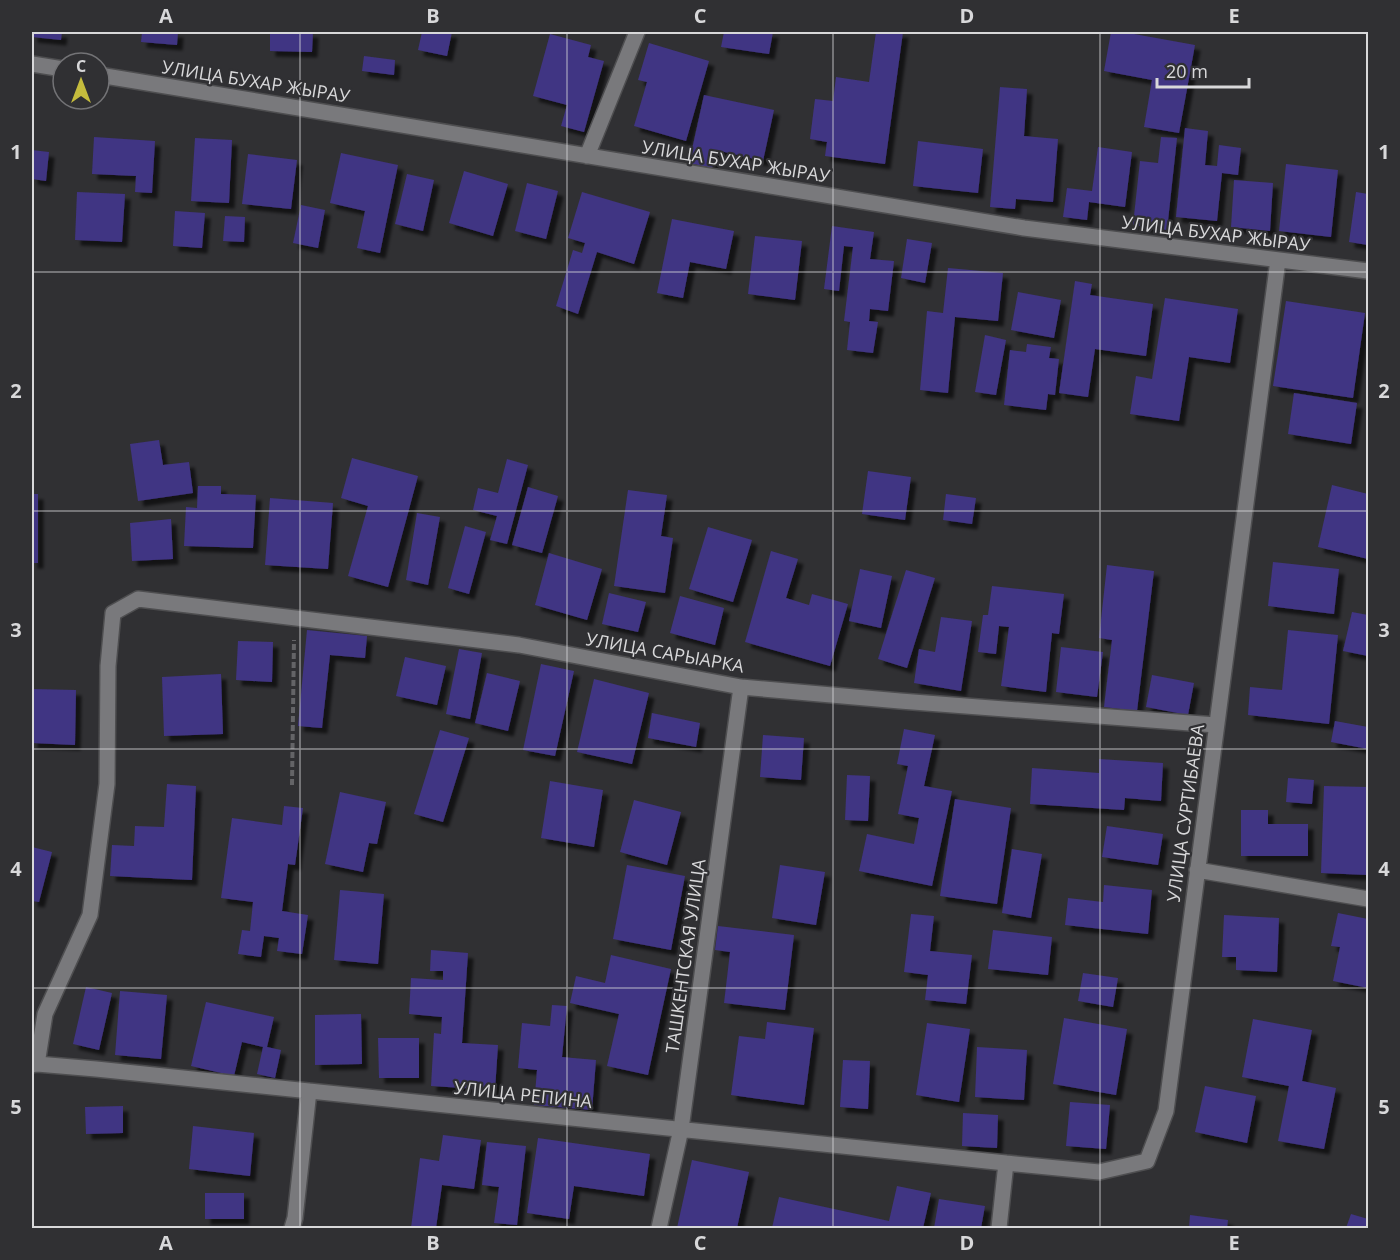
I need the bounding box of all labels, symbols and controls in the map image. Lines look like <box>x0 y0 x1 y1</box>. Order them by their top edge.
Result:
text: A <box>159 2 173 29</box>
text: B <box>426 2 440 29</box>
text: C <box>694 2 707 29</box>
text: D <box>960 2 974 29</box>
text: E <box>1228 2 1240 29</box>
north arrow <box>51 51 111 111</box>
scale bar <box>1157 51 1248 89</box>
street label: УЛИЦА БУХАР ЖЫРАУ <box>160 54 353 108</box>
text: С <box>76 55 86 77</box>
text: 20 m <box>1166 59 1208 83</box>
street label: УЛИЦА БУХАР ЖЫРАУ <box>640 134 833 188</box>
text: 1 <box>10 138 22 165</box>
text: 1 <box>1378 138 1390 165</box>
street label: УЛИЦА БУХАР ЖЫРАУ <box>1120 210 1313 257</box>
text: 2 <box>10 377 22 404</box>
text: 2 <box>1378 377 1390 404</box>
text: 3 <box>10 616 22 643</box>
text: 3 <box>1378 616 1390 643</box>
street label: УЛИЦА САРЫАРКА <box>584 626 747 678</box>
street label: УЛИЦА СУРТИБАЕВА <box>1161 722 1209 903</box>
text: 4 <box>10 855 22 882</box>
text: 4 <box>1378 855 1390 882</box>
street label: ТАШКЕНТСКАЯ УЛИЦА <box>659 857 711 1055</box>
street label: УЛИЦА РЕПИНА <box>453 1075 594 1113</box>
text: 5 <box>10 1093 22 1120</box>
text: 5 <box>1378 1093 1390 1120</box>
text: A <box>159 1229 173 1256</box>
text: B <box>426 1229 440 1256</box>
text: C <box>694 1229 707 1256</box>
text: D <box>960 1229 974 1256</box>
text: E <box>1228 1229 1240 1256</box>

